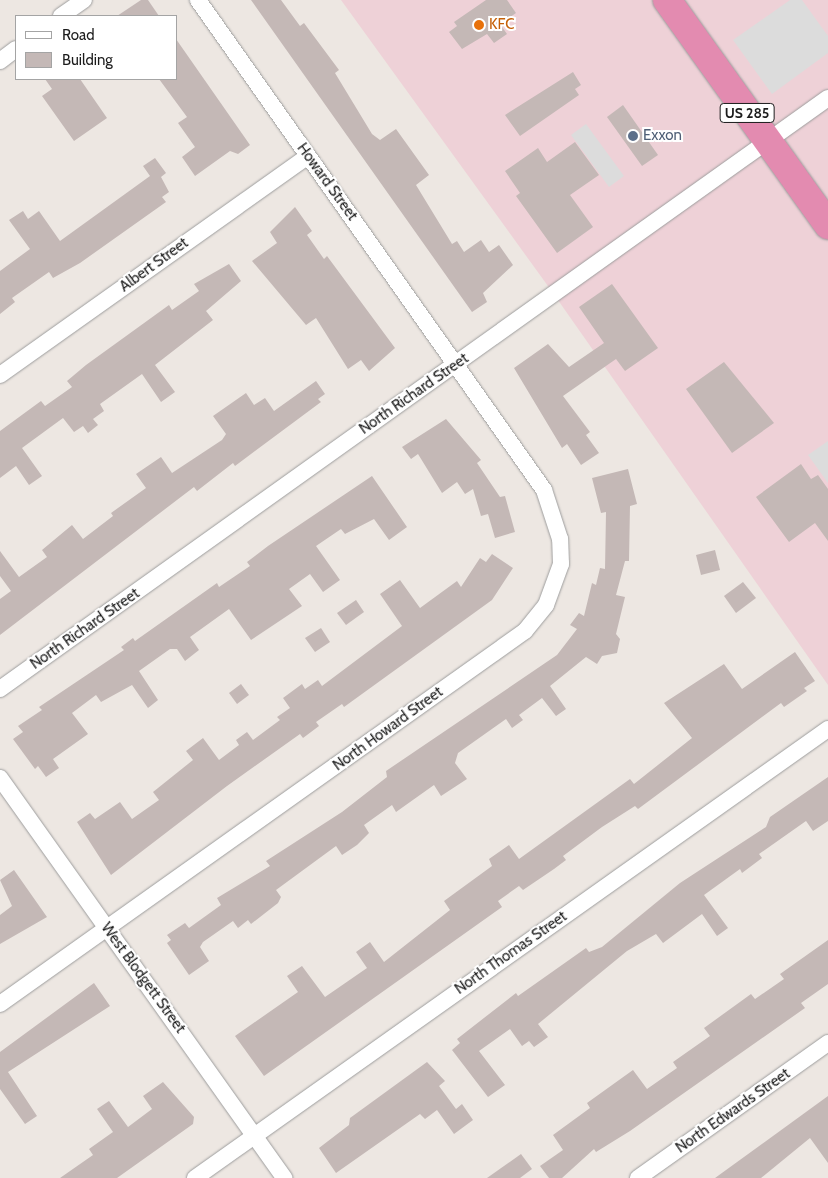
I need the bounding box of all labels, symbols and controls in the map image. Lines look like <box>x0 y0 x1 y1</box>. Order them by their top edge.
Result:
legend <box>15 15 178 80</box>
place label: KFC <box>489 16 514 34</box>
marker: KFC <box>473 19 485 31</box>
text: Road <box>62 26 95 44</box>
text: Building <box>62 51 113 69</box>
road number: US 285 <box>720 102 774 125</box>
place label: Exxon <box>643 127 682 145</box>
marker: Exxon <box>627 130 639 142</box>
street label: Howard Street <box>293 140 361 224</box>
street label: Albert Street <box>116 234 192 296</box>
street label: North Richard Street <box>356 350 472 438</box>
street label: North Richard Street <box>27 585 143 673</box>
street label: North Howard Street <box>330 683 446 775</box>
street label: North Thomas Street <box>451 908 571 998</box>
street label: West Blodgett Street <box>97 919 189 1037</box>
street label: North Edwards Street <box>672 1065 794 1157</box>

